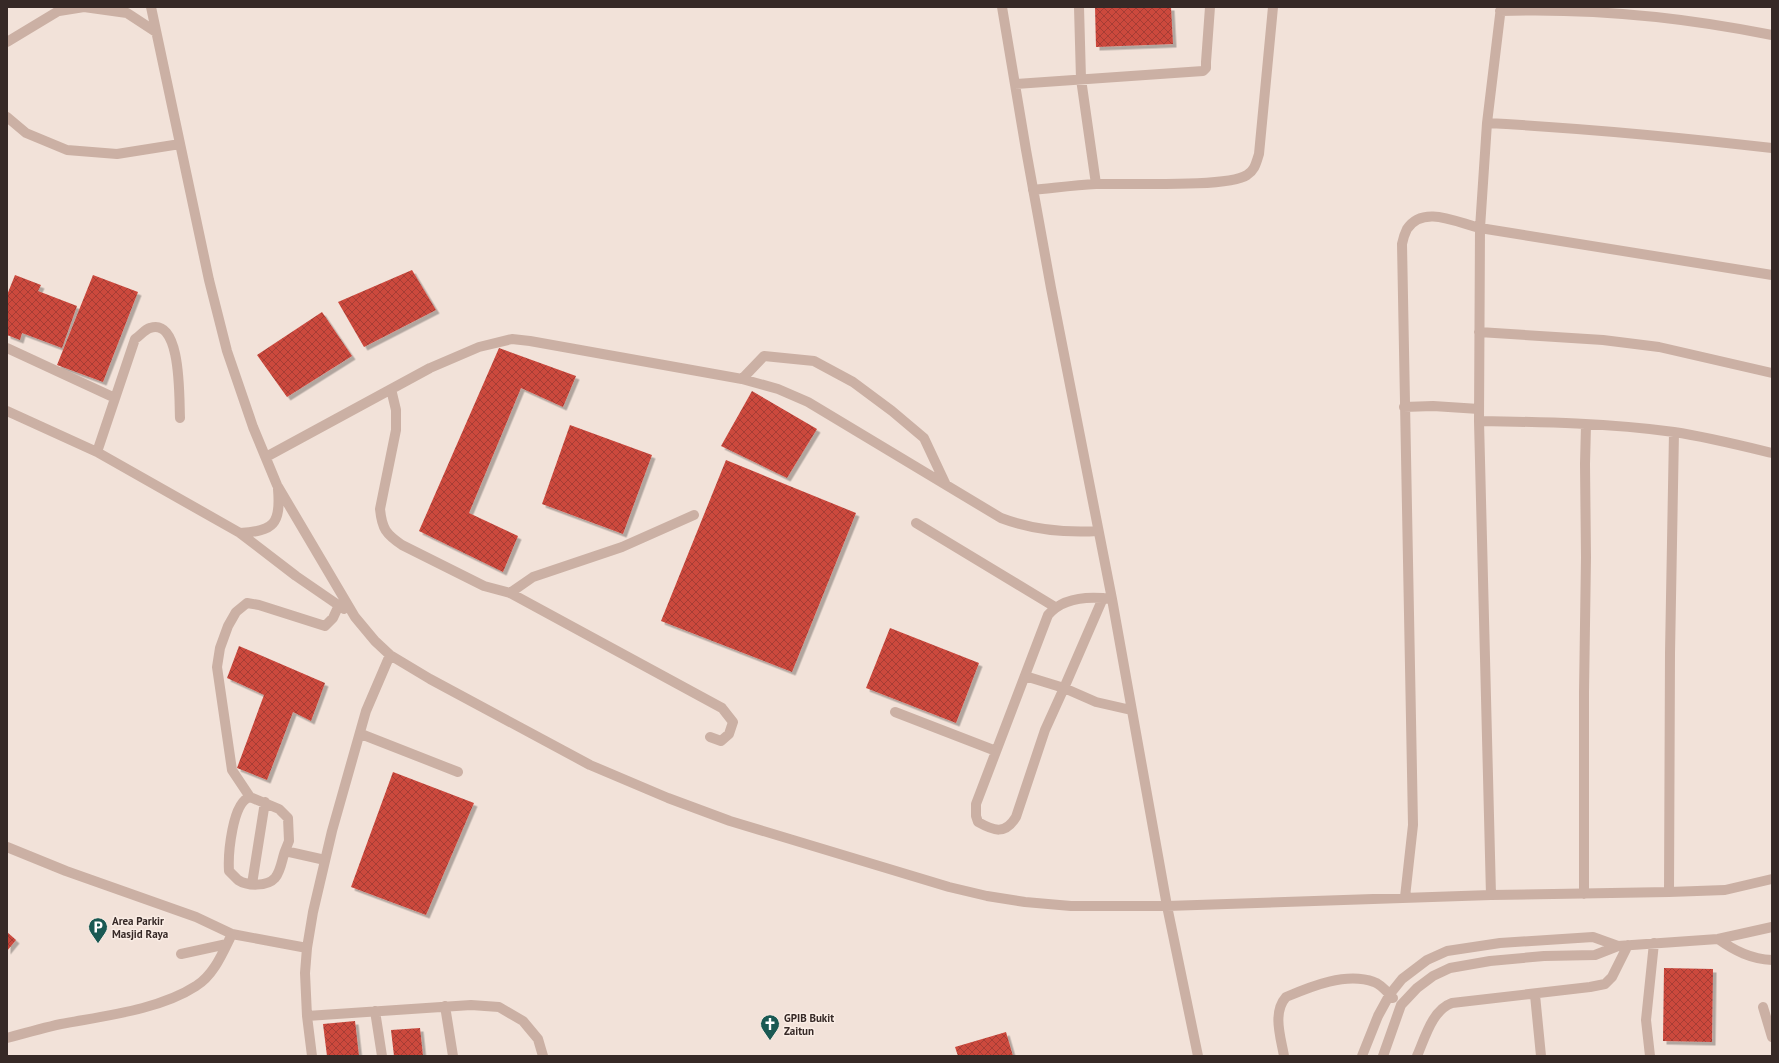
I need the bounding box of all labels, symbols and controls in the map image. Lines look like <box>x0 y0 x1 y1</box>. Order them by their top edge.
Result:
place label: Area Parkir Masjid Raya <box>112 914 168 941</box>
parking icon: Area Parkir Masjid Raya <box>87 916 109 944</box>
place label: GPIB Bukit Zaitun <box>784 1011 834 1038</box>
church icon: GPIB Bukit Zaitun <box>759 1013 781 1041</box>

